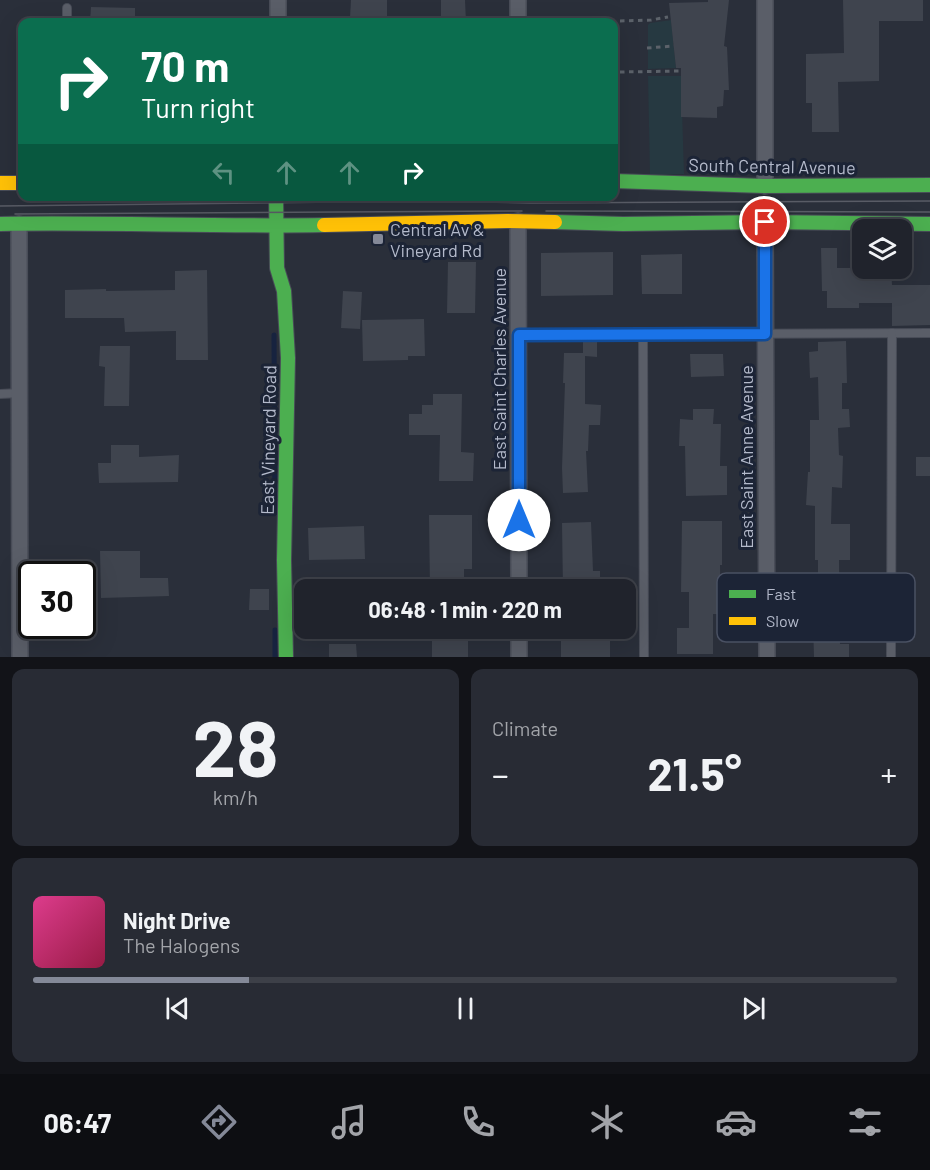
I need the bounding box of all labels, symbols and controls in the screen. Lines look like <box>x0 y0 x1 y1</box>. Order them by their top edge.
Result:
text: 70 m <box>141 40 229 90</box>
icon: right <box>42 42 120 120</box>
text: Turn right <box>141 91 255 123</box>
street label: South Central Avenue <box>688 154 856 178</box>
icon: left <box>207 156 240 189</box>
icon: ahead <box>270 156 303 189</box>
icon: ahead <box>333 156 366 189</box>
icon: right <box>396 156 429 189</box>
pin <box>739 196 790 247</box>
icon: arrive <box>748 205 781 238</box>
place label: Central Av & Vineyard Rd <box>390 218 485 261</box>
map controls <box>852 219 912 279</box>
button: layers <box>852 219 912 279</box>
marker: Central Av & Vineyard Rd <box>371 232 385 246</box>
street label: East Saint Charles Avenue <box>488 268 510 470</box>
street label: East Vineyard Road <box>256 365 280 515</box>
street label: East Saint Anne Avenue <box>735 365 757 549</box>
position arrow <box>487 488 551 552</box>
speed limit sign: 30 <box>18 561 96 639</box>
legend <box>717 573 915 642</box>
text: Fast <box>766 584 796 603</box>
text: 06:48 · 1 min · 220 m <box>368 596 562 622</box>
text: Slow <box>766 611 799 630</box>
text: 28 <box>193 699 278 793</box>
text: Climate <box>492 716 558 740</box>
text: 21.5° <box>647 746 742 800</box>
text: − <box>492 754 509 794</box>
text: + <box>881 754 897 794</box>
text: km/h <box>213 785 258 809</box>
text: Night Drive <box>123 907 231 933</box>
text: The Halogens <box>123 933 240 957</box>
icon: previous <box>161 992 194 1025</box>
icon: pause <box>449 992 482 1025</box>
icon: next <box>737 992 770 1025</box>
icon: directions <box>198 1101 240 1143</box>
icon: music <box>328 1101 370 1143</box>
icon: phone <box>457 1101 499 1143</box>
icon: climate <box>586 1101 628 1143</box>
icon: car <box>715 1101 757 1143</box>
icon: filters <box>844 1101 886 1143</box>
text: 06:47 <box>44 1106 111 1138</box>

